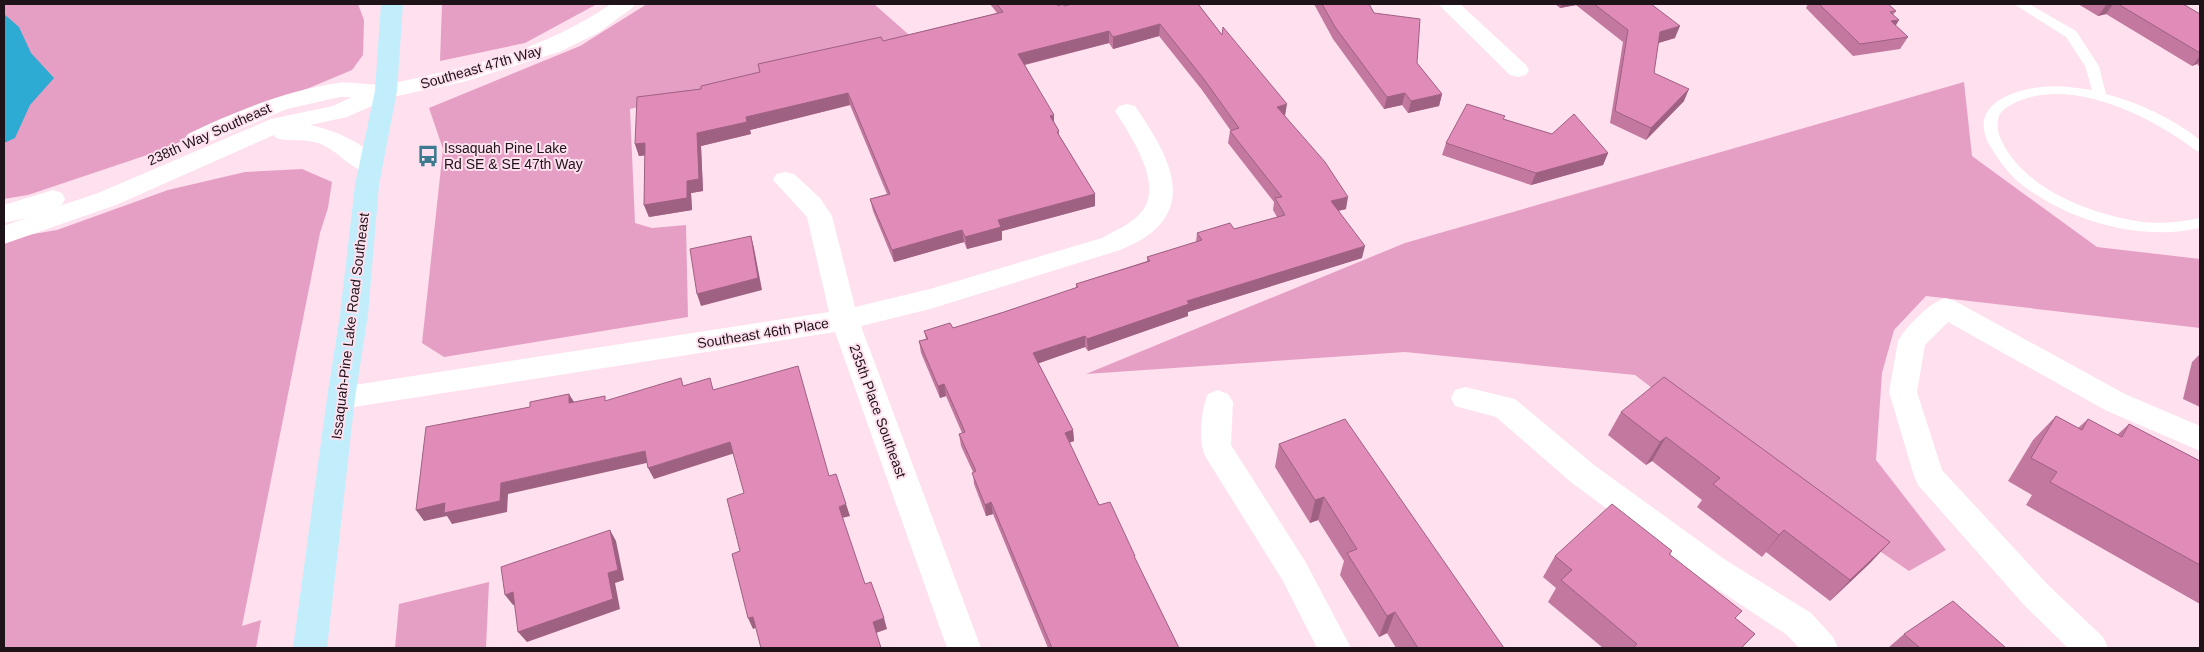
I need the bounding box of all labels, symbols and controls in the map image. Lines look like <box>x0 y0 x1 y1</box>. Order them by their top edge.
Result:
street label: Southeast 47th Way <box>418 42 544 92</box>
street label: 238th Way Southeast <box>145 100 273 168</box>
place label: Issaquah Pine Lake Rd SE & SE 47th Way <box>444 140 583 172</box>
bus stop icon: Issaquah Pine Lake Rd SE & SE 47th Way <box>415 143 441 169</box>
street label: Issaquah-Pine Lake Road Southeast <box>328 212 372 440</box>
street label: Southeast 46th Place <box>696 315 830 351</box>
street label: 235th Place Southeast <box>846 342 910 480</box>

